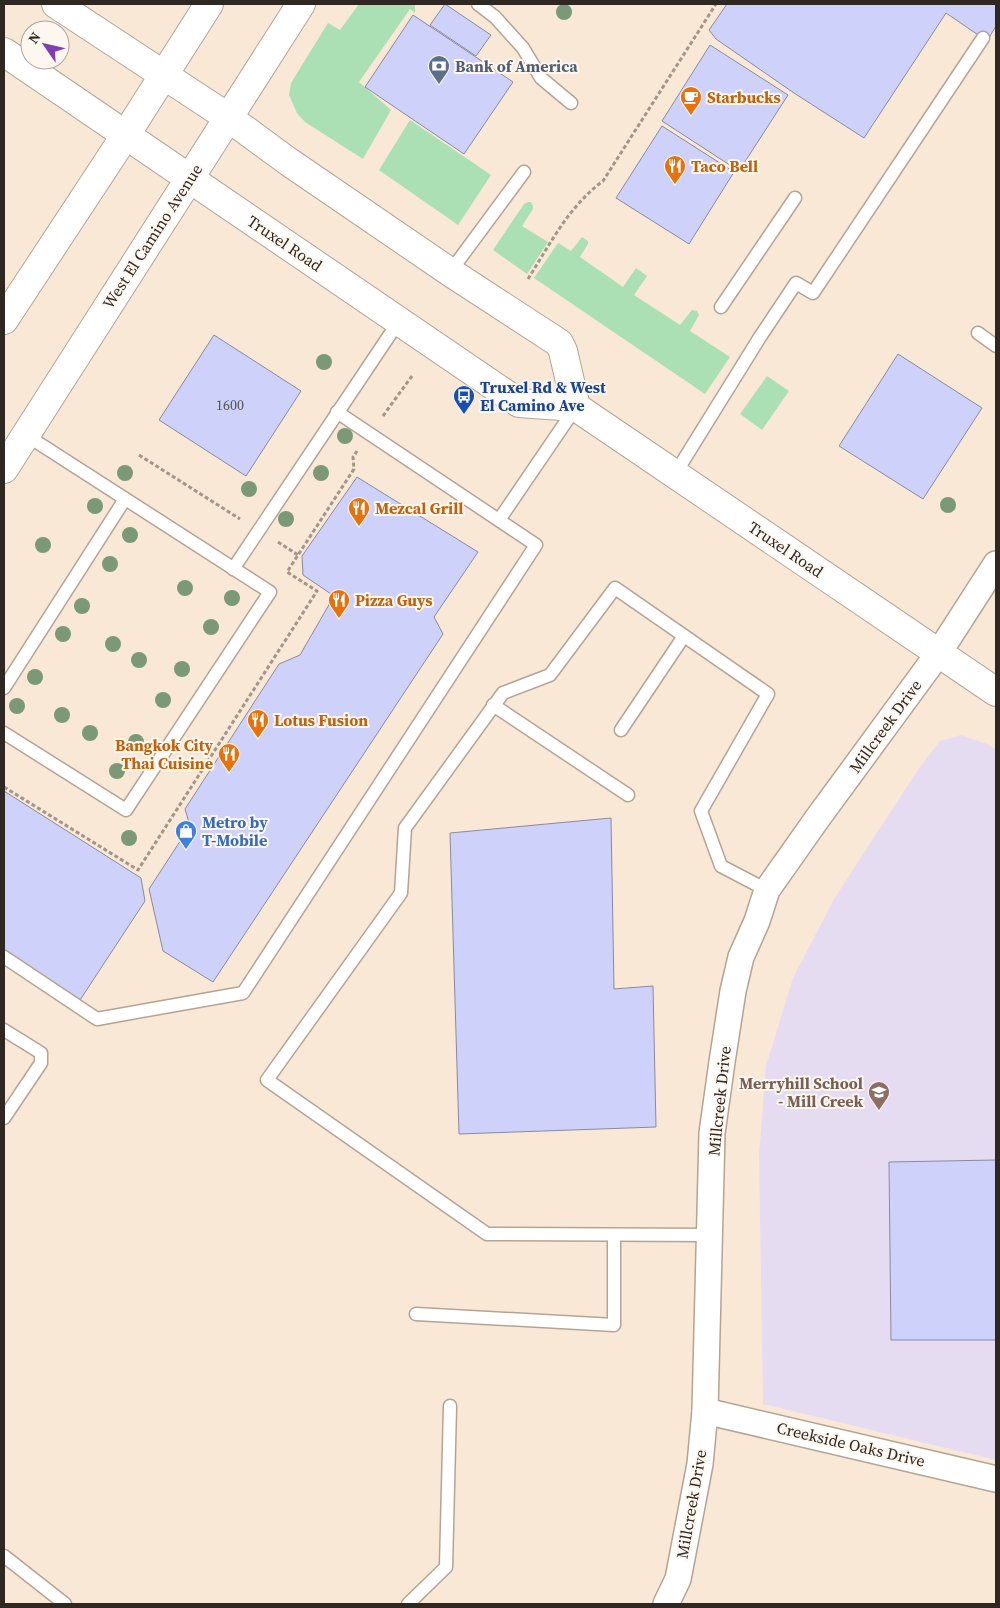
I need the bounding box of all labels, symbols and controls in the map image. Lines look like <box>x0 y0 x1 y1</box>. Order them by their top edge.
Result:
north arrow <box>20 20 70 70</box>
text: N <box>23 28 45 48</box>
bank icon: Bank of America <box>427 54 451 85</box>
place label: Bank of America <box>455 55 578 77</box>
cafe icon: Starbucks <box>679 85 703 116</box>
place label: Starbucks <box>707 86 781 108</box>
restaurant icon: Taco Bell <box>663 154 687 185</box>
place label: Taco Bell <box>691 155 758 177</box>
street label: West El Camino Avenue <box>97 159 207 313</box>
street label: Truxel Road <box>243 210 327 276</box>
place label: Truxel Rd & West El Camino Ave <box>480 376 606 416</box>
bus stop icon: Truxel Rd & West El Camino Ave <box>452 384 476 415</box>
house number: 1600 <box>216 395 244 415</box>
restaurant icon: Mezcal Grill <box>347 496 371 527</box>
place label: Mezcal Grill <box>375 497 463 519</box>
street label: Truxel Road <box>744 516 828 582</box>
restaurant icon: Pizza Guys <box>327 588 351 619</box>
place label: Pizza Guys <box>355 589 433 611</box>
street label: Millcreek Drive <box>844 675 926 777</box>
restaurant icon: Lotus Fusion <box>246 708 270 739</box>
place label: Lotus Fusion <box>274 709 368 731</box>
place label: Bangkok City Thai Cuisine <box>115 734 213 774</box>
restaurant icon: Bangkok City Thai Cuisine <box>217 742 241 773</box>
place label: Metro by T-Mobile <box>202 811 268 851</box>
shop icon: Metro by T-Mobile <box>174 819 198 850</box>
street label: Millcreek Drive <box>702 1045 736 1157</box>
place label: Merryhill School - Mill Creek <box>739 1072 863 1112</box>
school or university icon: Merryhill School - Mill Creek <box>867 1080 891 1111</box>
street label: Creekside Oaks Drive <box>775 1416 927 1472</box>
street label: Millcreek Drive <box>671 1448 711 1560</box>

